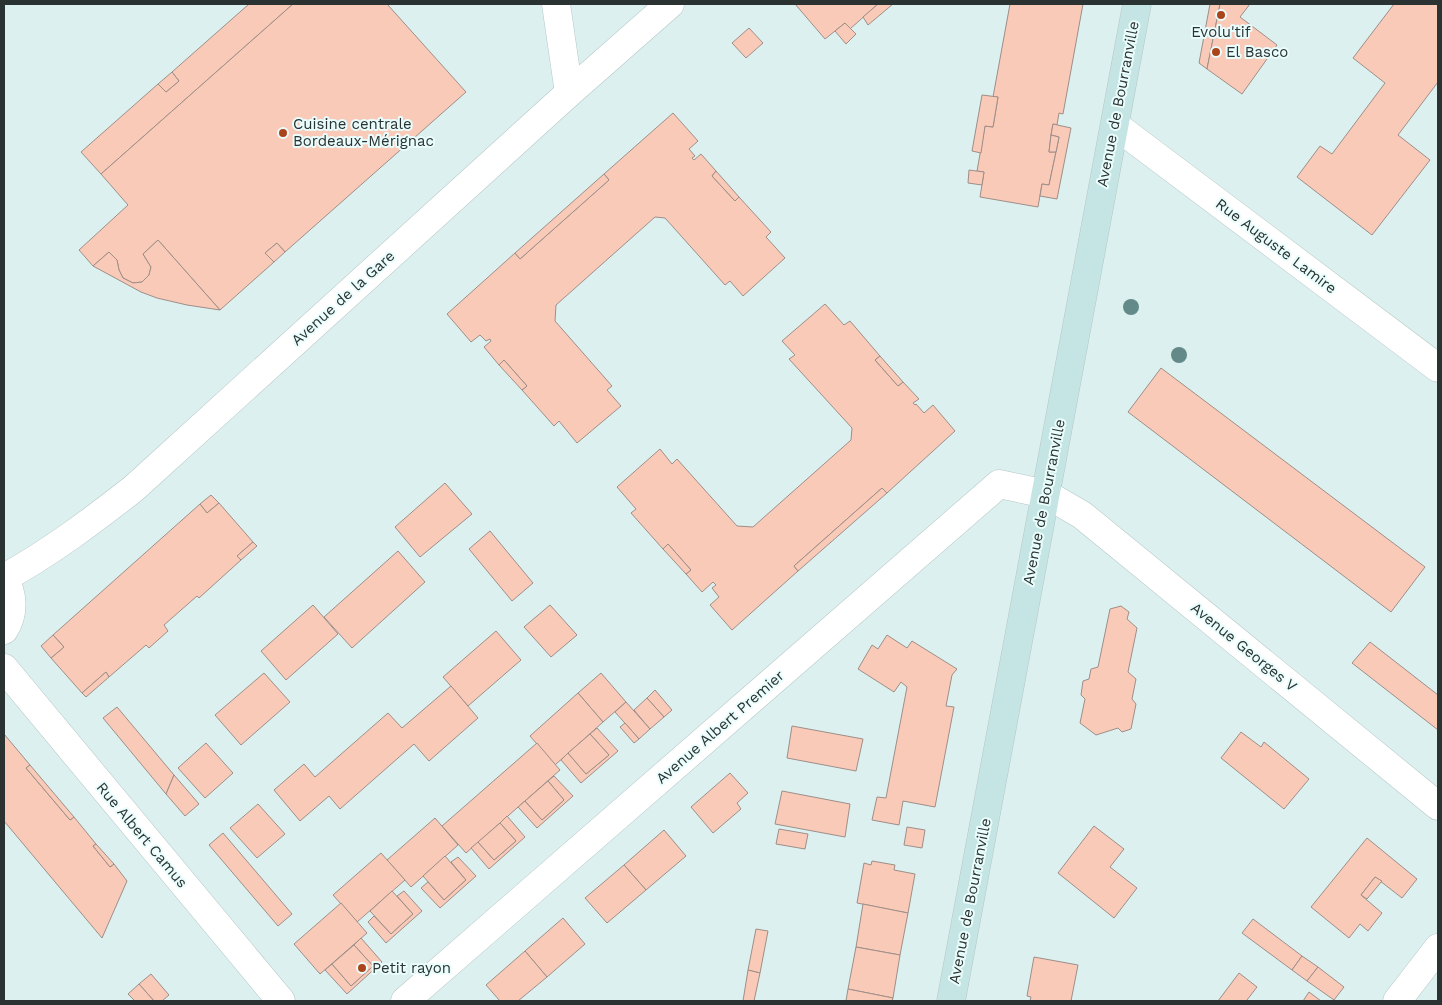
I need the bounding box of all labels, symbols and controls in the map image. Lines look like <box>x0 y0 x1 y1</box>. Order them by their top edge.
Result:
marker: Evolu'tif <box>1215 9 1227 21</box>
street label: Avenue de Bourranville <box>1093 20 1143 188</box>
place label: Evolu'tif <box>1191 23 1251 41</box>
place label: El Basco <box>1226 43 1288 61</box>
marker: El Basco <box>1210 46 1222 58</box>
place label: Cuisine centrale Bordeaux-Mérignac <box>293 115 434 150</box>
marker: Cuisine centrale Bordeaux-Mérignac <box>277 127 289 139</box>
street label: Rue Auguste Lamire <box>1212 195 1340 297</box>
street label: Avenue de la Gare <box>288 247 398 349</box>
street label: Avenue de Bourranville <box>1019 418 1069 586</box>
street label: Avenue Georges V <box>1187 599 1301 695</box>
street label: Avenue Albert Premier <box>652 666 788 788</box>
street label: Rue Albert Camus <box>93 779 191 891</box>
street label: Avenue de Bourranville <box>945 817 995 985</box>
place label: Petit rayon <box>372 959 451 977</box>
marker: Petit rayon <box>356 962 368 974</box>

